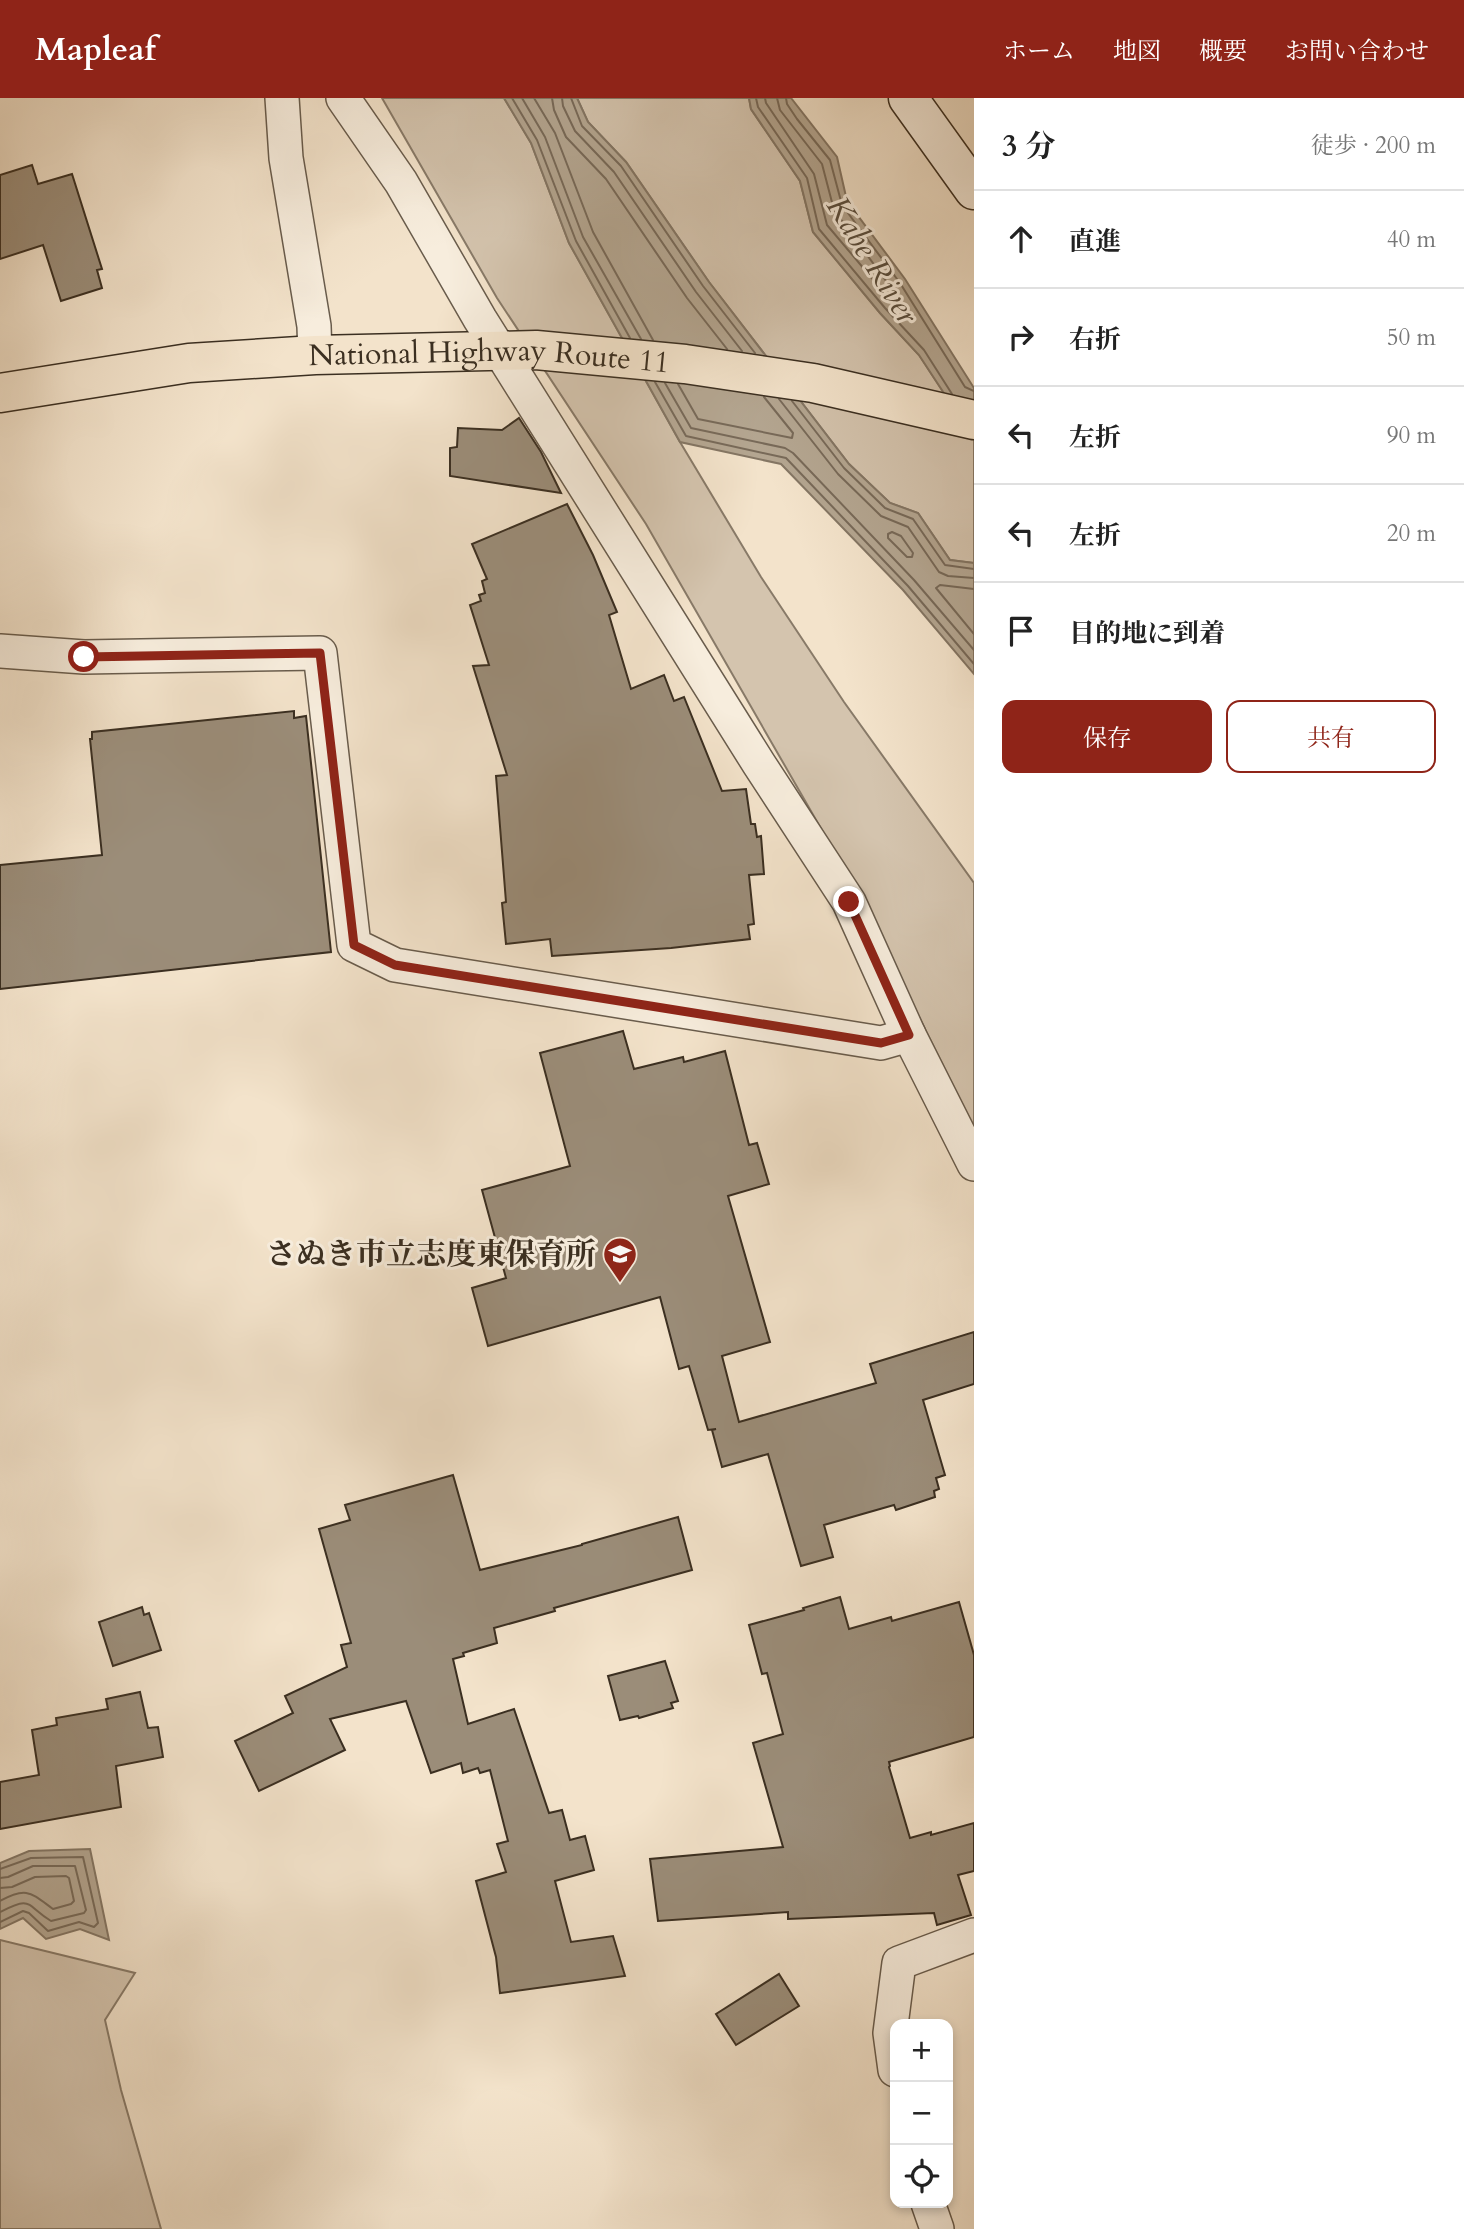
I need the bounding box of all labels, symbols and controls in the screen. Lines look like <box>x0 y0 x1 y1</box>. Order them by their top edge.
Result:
text: Mapleaf <box>35 27 156 72</box>
text: ホーム <box>1003 35 1075 68</box>
text: 地図 <box>1113 35 1161 68</box>
text: 概要 <box>1199 35 1247 68</box>
text: お問い合わせ <box>1285 35 1429 68</box>
text: 3 分 <box>1002 126 1055 167</box>
text: 徒歩 · 200 m <box>1311 130 1436 161</box>
water label: Kabe River <box>815 188 929 334</box>
icon: ahead <box>1002 220 1040 258</box>
text: 直進 <box>1069 224 1121 259</box>
text: 40 m <box>1387 224 1436 255</box>
icon: right <box>1002 318 1040 356</box>
text: 右折 <box>1069 322 1121 357</box>
text: 50 m <box>1387 322 1436 353</box>
street label: National Highway Route 11 <box>308 329 671 383</box>
icon: left <box>1002 416 1040 454</box>
text: 左折 <box>1069 420 1121 455</box>
text: 90 m <box>1387 420 1436 451</box>
icon: left <box>1002 514 1040 552</box>
text: 左折 <box>1069 518 1121 553</box>
text: 20 m <box>1387 518 1436 549</box>
icon: arrive <box>1002 612 1040 650</box>
text: 目的地に到着 <box>1069 616 1225 651</box>
route start <box>68 641 99 672</box>
button: 保存 <box>1002 700 1212 773</box>
button: 共有 <box>1226 700 1436 773</box>
route end <box>833 886 864 917</box>
place label: さぬき市立志度東保育所 <box>266 1234 596 1275</box>
school or university icon: さぬき市立志度東保育所 <box>601 1235 639 1284</box>
map controls <box>890 2019 953 2208</box>
button: + <box>890 2019 953 2082</box>
button: − <box>890 2082 953 2145</box>
button: locate <box>890 2145 953 2208</box>

